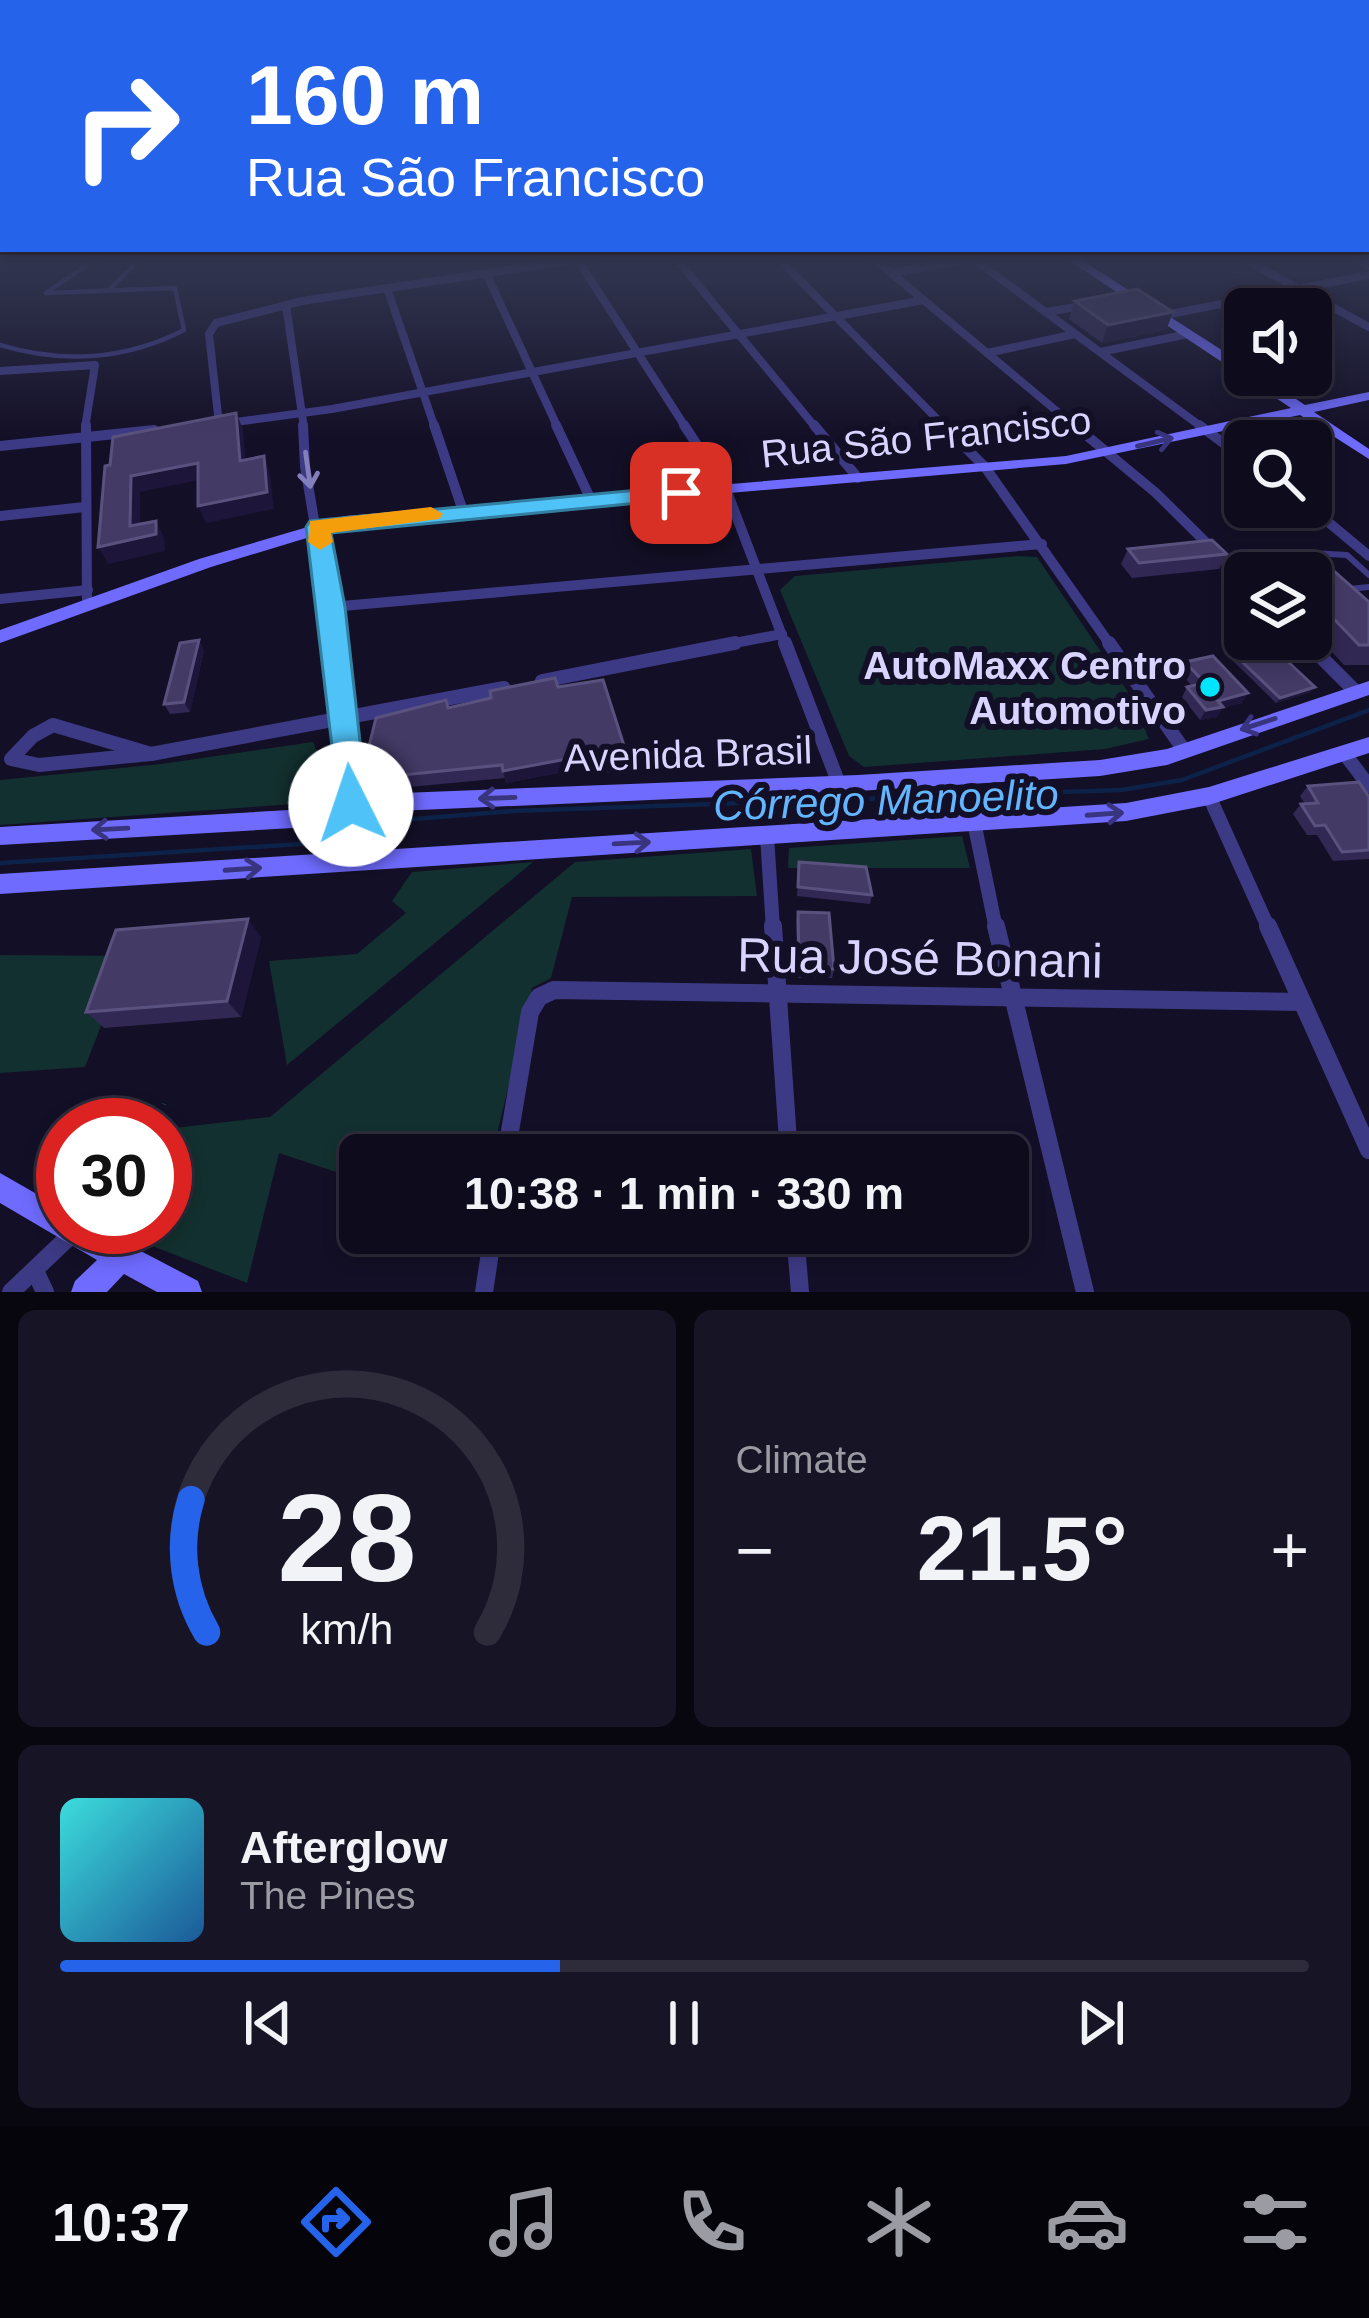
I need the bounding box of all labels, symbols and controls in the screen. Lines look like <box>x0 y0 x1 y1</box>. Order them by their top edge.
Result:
icon: right <box>48 48 204 204</box>
text: 160 m <box>246 48 484 142</box>
text: Rua São Francisco <box>246 147 705 207</box>
map controls <box>1224 288 1332 660</box>
button: sound <box>1224 288 1332 396</box>
street label: Rua São Francisco <box>759 398 1093 476</box>
button: search <box>1224 420 1332 528</box>
one-way arrow <box>1135 430 1173 452</box>
pin <box>630 442 732 544</box>
one-way arrow <box>297 450 320 489</box>
icon: arrive <box>648 460 714 526</box>
button: layers <box>1224 552 1332 660</box>
place label: AutoMaxx Centro Automotivo <box>863 644 1186 732</box>
marker: AutoMaxx Centro Automotivo <box>1197 674 1223 700</box>
one-way arrow <box>1240 715 1278 737</box>
street label: Avenida Brasil <box>563 728 813 780</box>
position arrow <box>288 741 414 867</box>
water label: Córrego Manoelito <box>713 770 1059 830</box>
one-way arrow <box>478 787 517 810</box>
one-way arrow <box>1085 802 1124 825</box>
one-way arrow <box>91 818 130 841</box>
one-way arrow <box>612 831 651 854</box>
one-way arrow <box>222 857 261 880</box>
street label: Rua José Bonani <box>737 928 1103 988</box>
speed limit sign: 30 <box>36 1098 192 1254</box>
text: 10:38 · 1 min · 330 m <box>464 1168 904 1219</box>
text: Climate <box>736 1438 868 1481</box>
text: 28 <box>277 1468 416 1607</box>
text: 21.5° <box>917 1499 1128 1599</box>
text: − <box>736 1513 774 1587</box>
text: + <box>1270 1513 1309 1587</box>
text: km/h <box>300 1604 393 1652</box>
text: Afterglow <box>240 1822 448 1873</box>
text: The Pines <box>240 1874 416 1917</box>
icon: previous <box>235 1990 301 2056</box>
icon: pause <box>651 1990 717 2056</box>
icon: next <box>1068 1990 1134 2056</box>
icon: directions <box>294 2180 378 2264</box>
icon: music <box>482 2180 566 2264</box>
icon: phone <box>670 2180 754 2264</box>
icon: climate <box>857 2180 941 2264</box>
icon: car <box>1045 2180 1129 2264</box>
icon: filters <box>1233 2180 1317 2264</box>
text: 10:37 <box>52 2192 190 2252</box>

